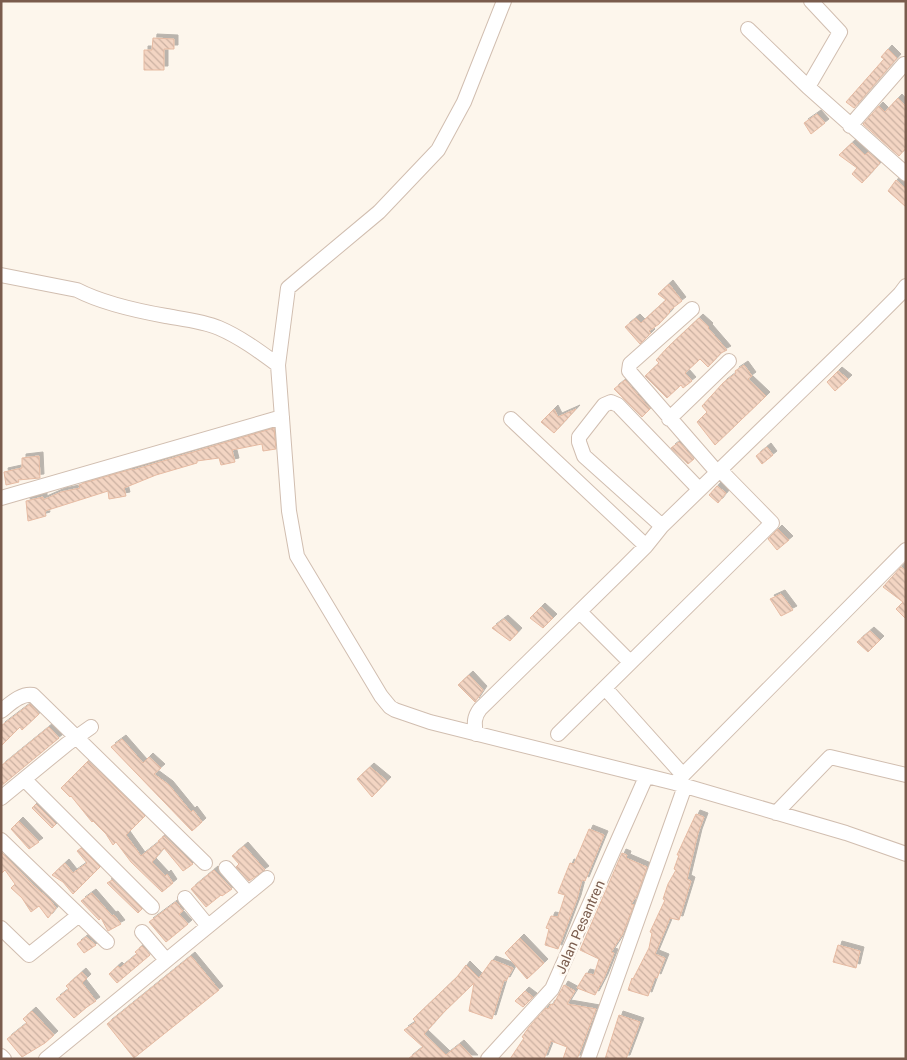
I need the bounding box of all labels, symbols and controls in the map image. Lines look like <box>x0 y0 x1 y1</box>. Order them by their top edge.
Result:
street label: Jalan Pesantren <box>552 878 608 976</box>

